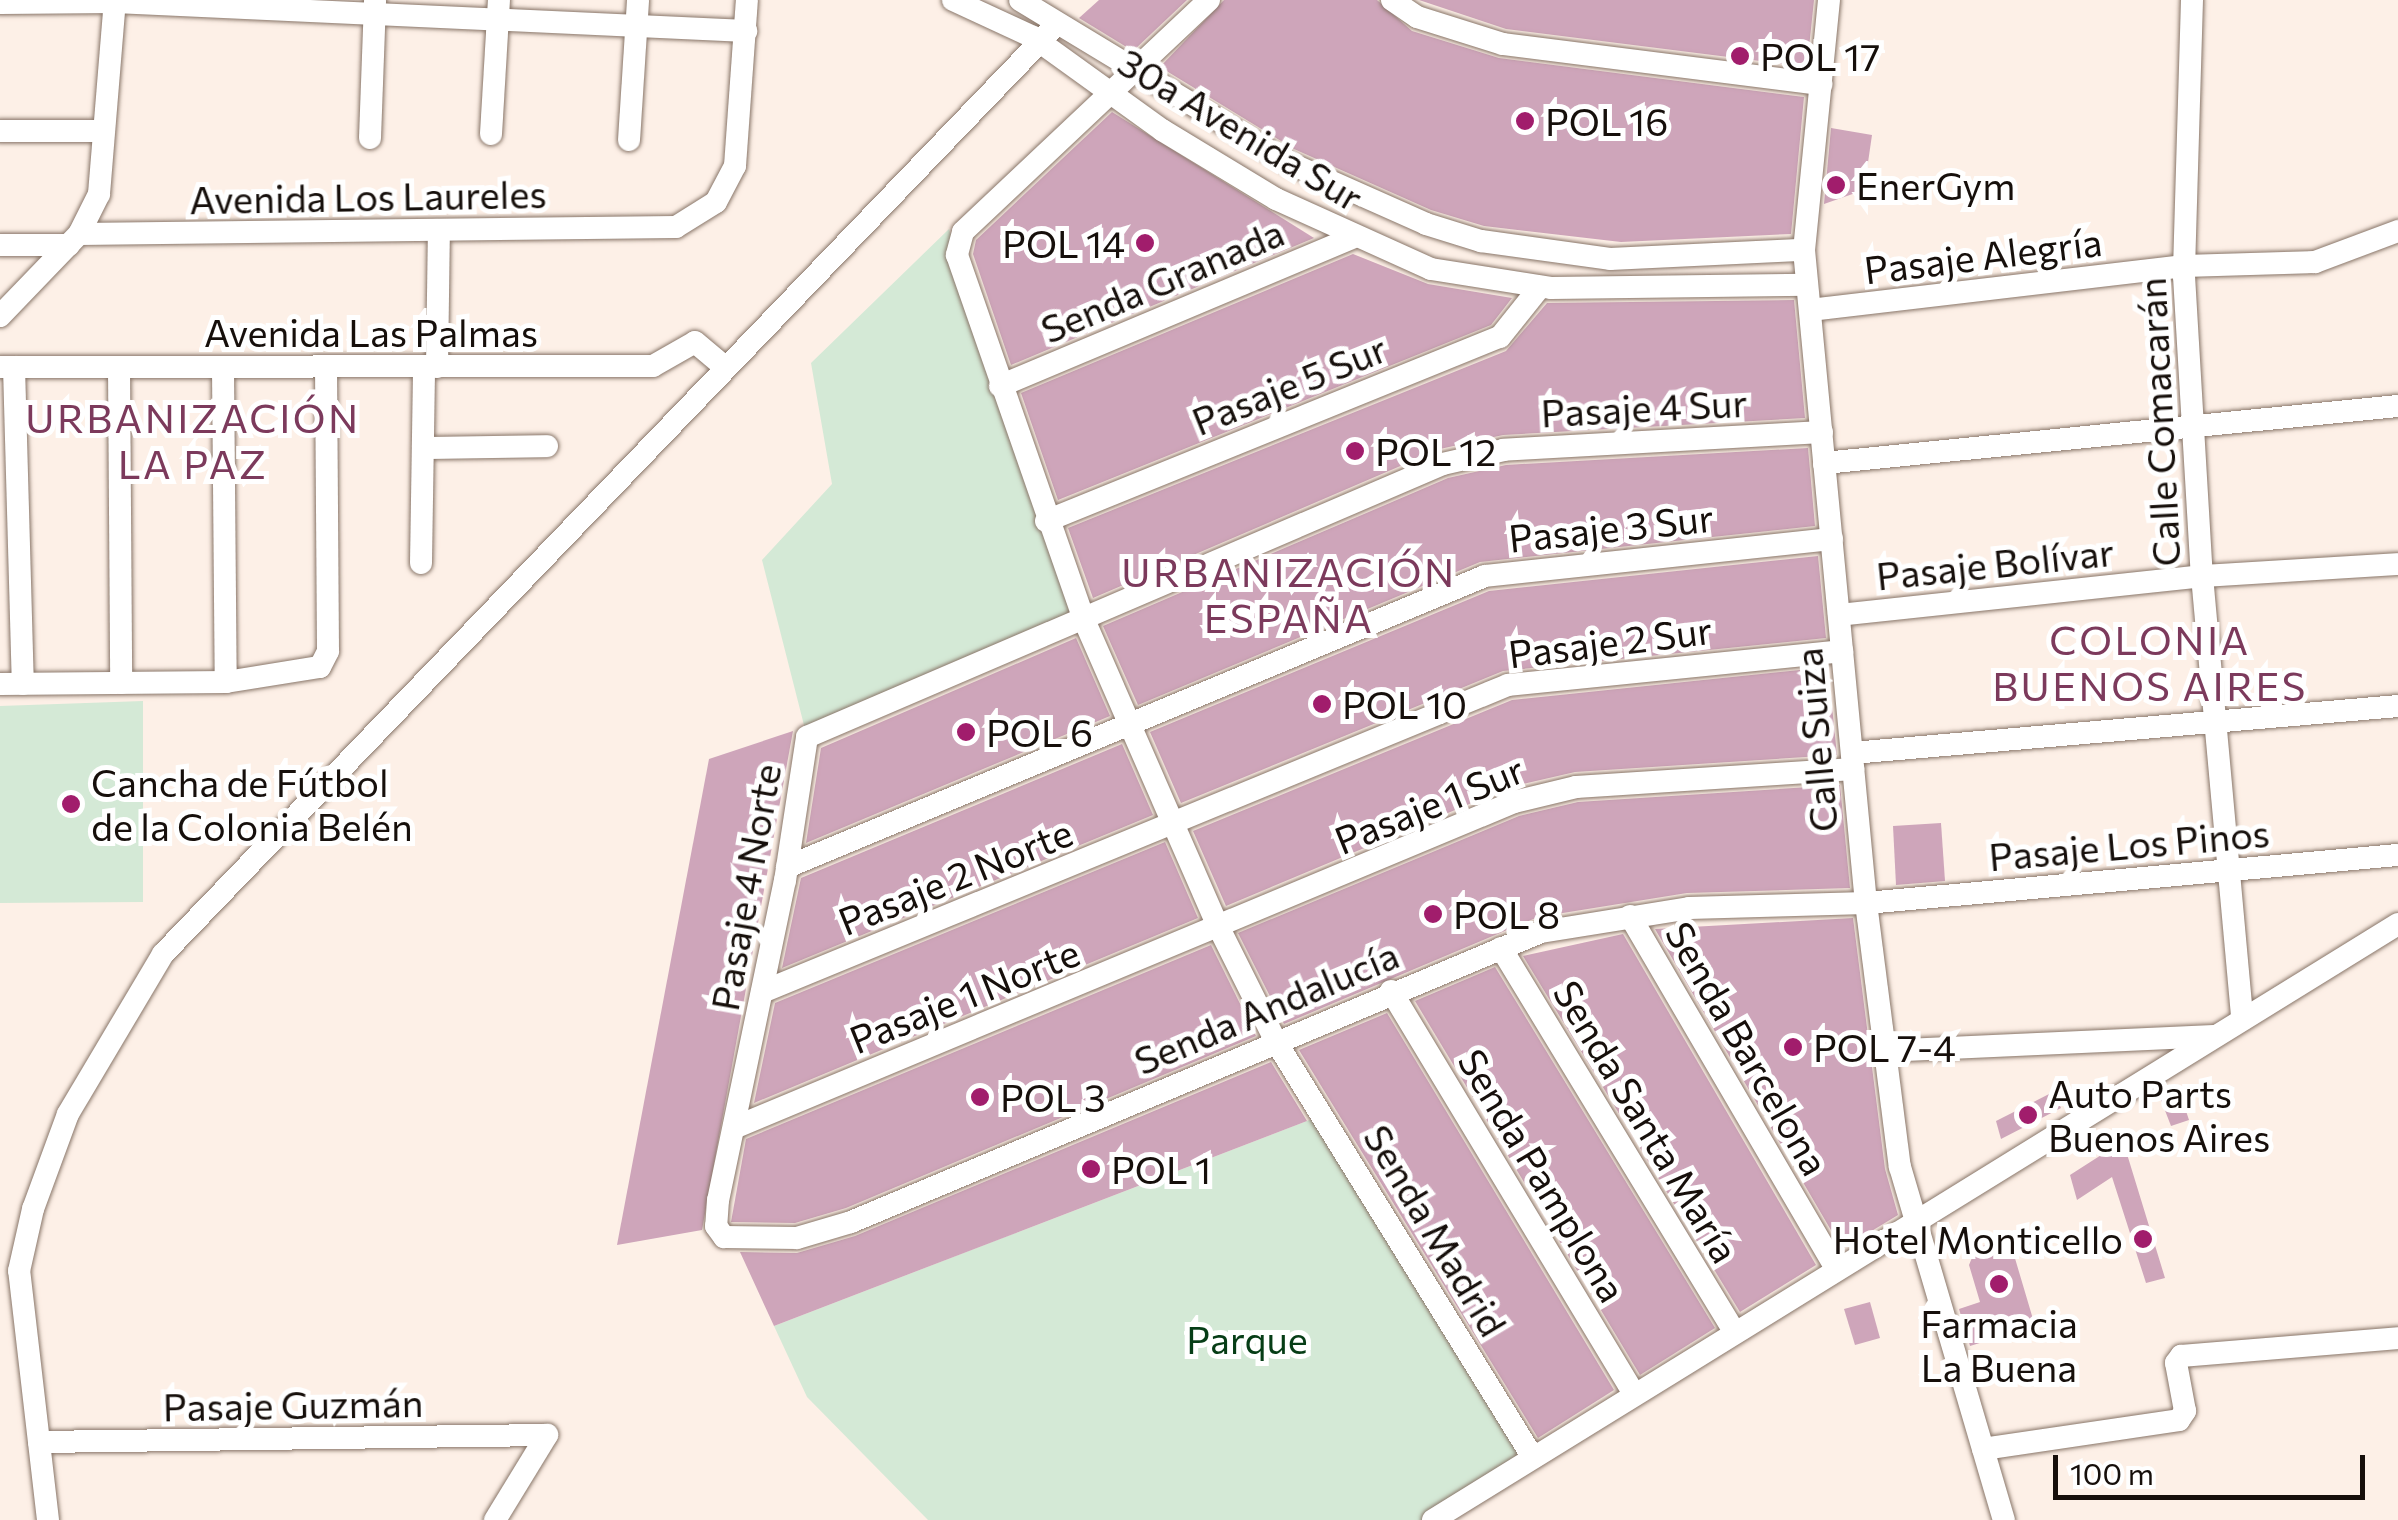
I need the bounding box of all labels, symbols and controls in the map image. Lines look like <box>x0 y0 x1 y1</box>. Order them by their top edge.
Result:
place label: POL 17 <box>1760 33 1880 79</box>
street label: 30a Avenida Sur <box>1111 38 1371 220</box>
marker: POL 17 <box>1729 45 1751 67</box>
place label: POL 16 <box>1545 98 1668 144</box>
marker: POL 16 <box>1514 110 1536 132</box>
place label: EnerGym <box>1856 162 2015 208</box>
street label: Avenida Los Laureles <box>189 170 547 222</box>
marker: EnerGym <box>1825 174 1847 196</box>
street label: Senda Granada <box>1034 208 1290 352</box>
street label: Pasaje Alegría <box>1861 218 2105 292</box>
place label: POL 14 <box>1002 220 1125 266</box>
marker: POL 14 <box>1134 232 1156 254</box>
street label: Calle Comacarán <box>2128 276 2188 568</box>
street label: Avenida Las Palmas <box>204 309 538 355</box>
street label: Pasaje 5 Sur <box>1185 324 1393 444</box>
street label: Pasaje 4 Sur <box>1540 379 1748 435</box>
district label: URBANIZACIÓN LA PAZ <box>25 393 361 487</box>
place label: POL 12 <box>1375 428 1496 474</box>
marker: POL 12 <box>1344 440 1366 462</box>
street label: Pasaje 3 Sur <box>1506 494 1716 560</box>
street label: Pasaje Bolívar <box>1874 528 2116 598</box>
district label: URBANIZACIÓN ESPAÑA <box>1121 547 1457 641</box>
street label: Pasaje 2 Sur <box>1506 606 1714 676</box>
district label: COLONIA BUENOS AIRES <box>1992 615 2308 709</box>
street label: Calle Suiza <box>1784 646 1846 834</box>
place label: POL 10 <box>1342 681 1467 727</box>
marker: POL 10 <box>1311 693 1333 715</box>
place label: POL 6 <box>986 709 1093 755</box>
marker: POL 6 <box>955 721 977 743</box>
street label: Pasaje 1 Sur <box>1328 745 1530 863</box>
place label: Cancha de Fútbol de la Colonia Belén <box>91 759 413 848</box>
street label: Pasaje 4 Norte <box>701 760 789 1014</box>
marker: Cancha de Fútbol de la Colonia Belén <box>60 793 82 815</box>
street label: Pasaje 2 Norte <box>831 808 1079 944</box>
street label: Pasaje Los Pinos <box>1987 809 2271 879</box>
place label: POL 8 <box>1453 891 1560 937</box>
marker: POL 8 <box>1422 903 1444 925</box>
street label: Senda Barcelona <box>1657 913 1839 1183</box>
street label: Pasaje 1 Norte <box>843 928 1085 1062</box>
street label: Senda Andalucía <box>1127 931 1405 1083</box>
street label: Senda Santa María <box>1545 972 1749 1270</box>
place label: POL 7-4 <box>1813 1024 1956 1070</box>
marker: POL 7-4 <box>1782 1036 1804 1058</box>
street label: Senda Pamplona <box>1450 1040 1636 1310</box>
place label: Auto Parts Buenos Aires <box>2048 1070 2270 1160</box>
place label: POL 3 <box>1000 1074 1106 1120</box>
marker: POL 3 <box>969 1086 991 1108</box>
marker: Auto Parts Buenos Aires <box>2017 1104 2039 1126</box>
street label: Senda Madrid <box>1355 1116 1517 1344</box>
place label: POL 1 <box>1111 1146 1211 1192</box>
marker: POL 1 <box>1080 1158 1102 1180</box>
place label: Hotel Monticello <box>1833 1216 2123 1262</box>
marker: Hotel Monticello <box>2132 1228 2154 1250</box>
marker: Farmacia La Buena <box>1988 1273 2010 1295</box>
place label: Farmacia La Buena <box>1920 1300 2078 1390</box>
park label: Parque <box>1186 1316 1308 1362</box>
street label: Pasaje Guzmán <box>162 1379 424 1429</box>
scale bar <box>2058 1435 2370 1497</box>
text: 100 m <box>2070 1454 2154 1491</box>

